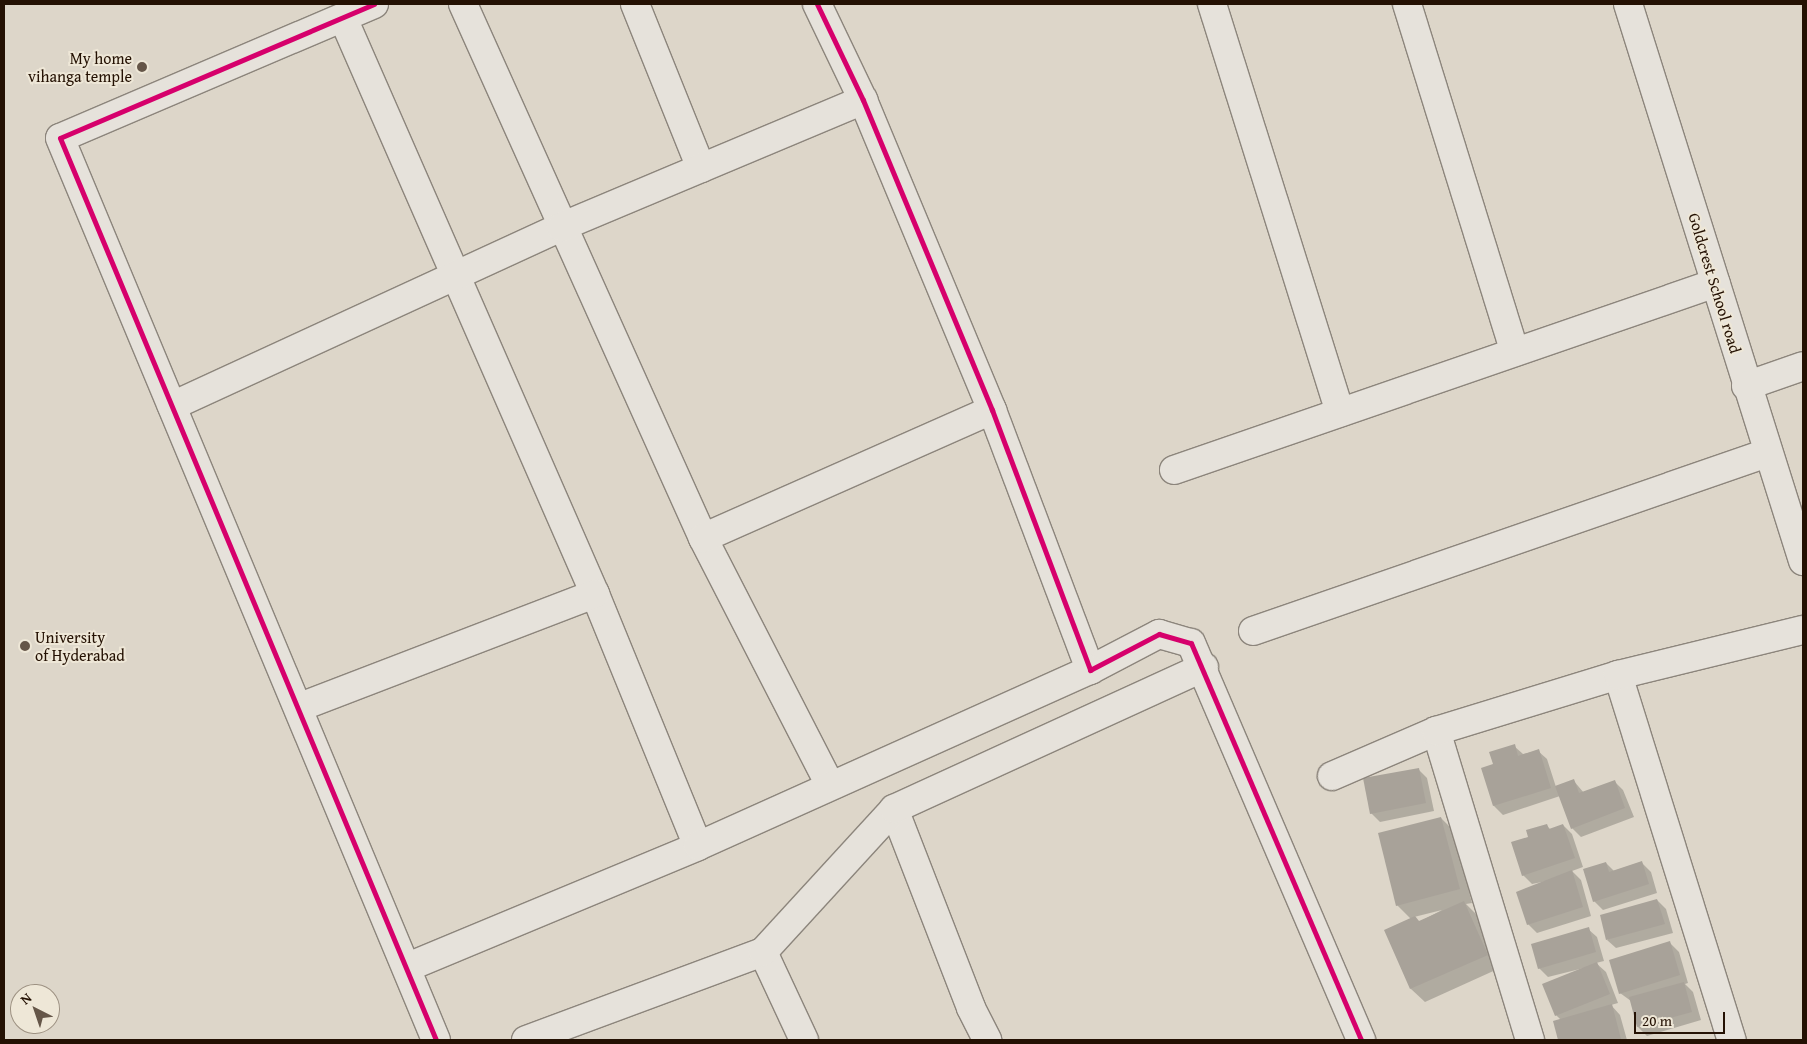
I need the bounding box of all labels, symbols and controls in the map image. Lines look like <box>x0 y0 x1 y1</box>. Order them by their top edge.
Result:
place label: My home vihanga temple <box>28 48 132 86</box>
marker: My home vihanga temple <box>136 61 148 73</box>
street label: Goldcrest School road <box>1685 211 1745 355</box>
place label: University of Hyderabad <box>35 627 125 665</box>
marker: University of Hyderabad <box>19 640 31 652</box>
north arrow <box>10 984 60 1034</box>
text: N <box>16 988 36 1009</box>
scale bar <box>1637 1002 1728 1034</box>
text: 20 m <box>1642 1010 1672 1031</box>

